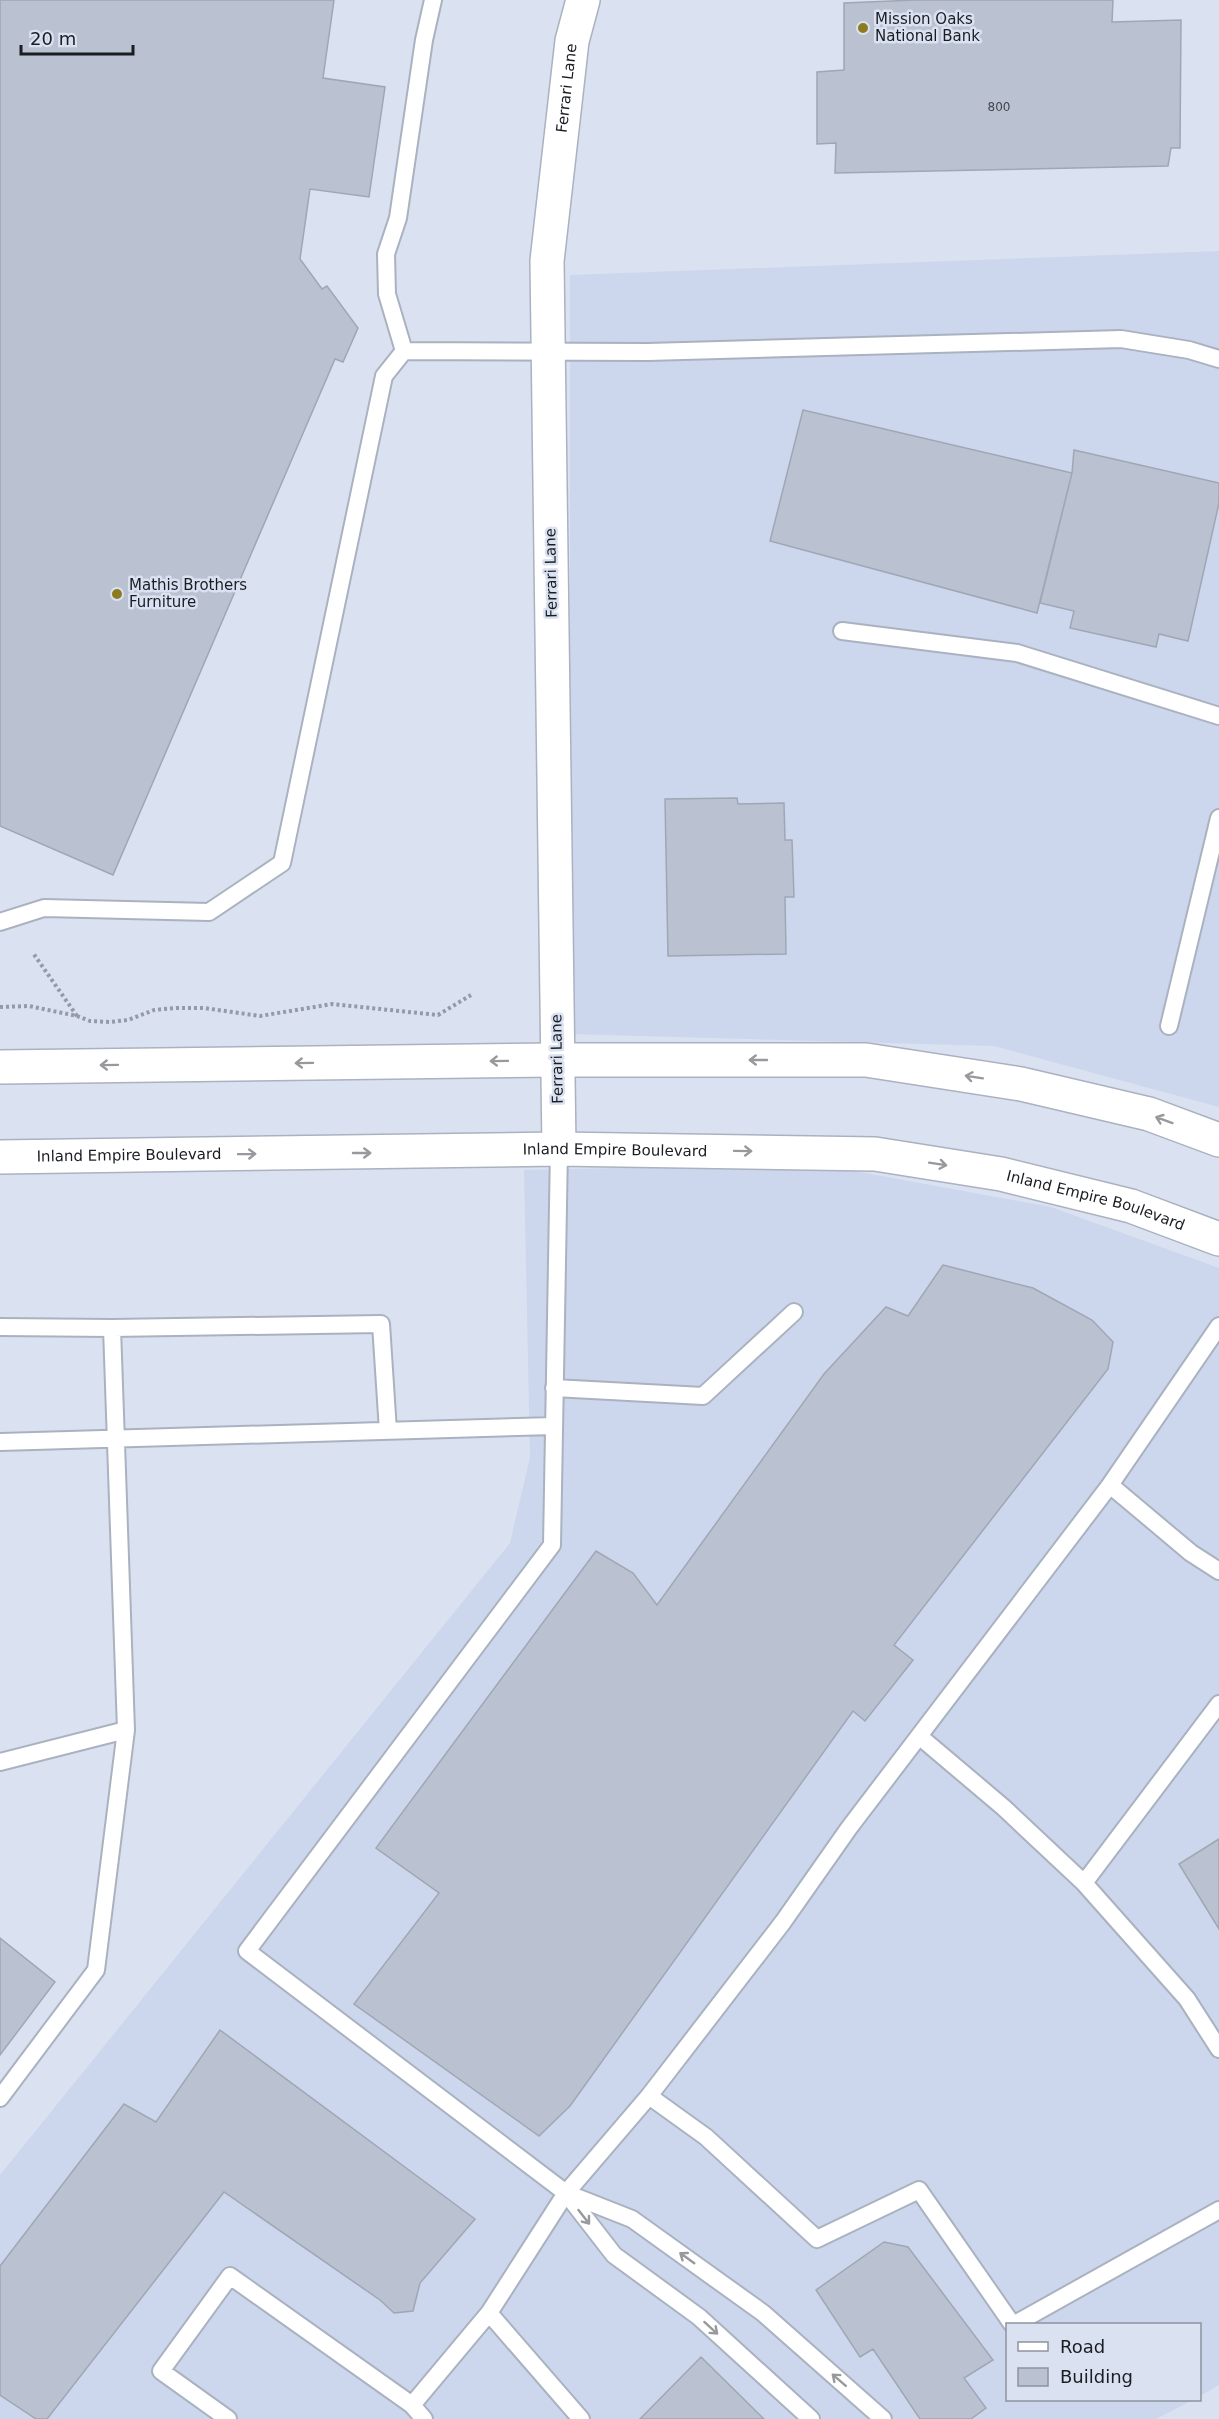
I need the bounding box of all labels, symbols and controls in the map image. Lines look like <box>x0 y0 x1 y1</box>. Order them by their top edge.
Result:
place label: Mission Oaks National Bank <box>875 10 980 45</box>
scale bar <box>21 18 134 56</box>
marker: Mission Oaks National Bank <box>856 21 870 35</box>
text: 20 m <box>30 28 76 49</box>
street label: Ferrari Lane <box>553 43 581 134</box>
house number: 800 <box>988 100 1010 114</box>
street label: Ferrari Lane <box>541 528 561 618</box>
place label: Mathis Brothers Furniture <box>129 576 247 611</box>
marker: Mathis Brothers Furniture <box>110 587 124 601</box>
street label: Ferrari Lane <box>547 1014 567 1104</box>
one-way arrow <box>748 1054 768 1066</box>
one-way arrow <box>489 1055 509 1067</box>
one-way arrow <box>294 1057 314 1069</box>
one-way arrow <box>99 1060 119 1071</box>
one-way arrow <box>965 1071 985 1082</box>
one-way arrow <box>1155 1114 1174 1125</box>
street label: Inland Empire Boulevard <box>522 1140 707 1160</box>
street label: Inland Empire Boulevard <box>36 1145 221 1165</box>
one-way arrow <box>733 1146 753 1157</box>
one-way arrow <box>351 1147 371 1159</box>
one-way arrow <box>237 1148 257 1160</box>
one-way arrow <box>927 1159 947 1170</box>
street label: Inland Empire Boulevard <box>1005 1167 1187 1234</box>
one-way arrow <box>577 2208 590 2224</box>
one-way arrow <box>679 2252 695 2265</box>
one-way arrow <box>703 2321 718 2335</box>
legend <box>1006 2323 1201 2401</box>
text: Road <box>1060 2336 1105 2357</box>
text: Building <box>1060 2366 1133 2387</box>
one-way arrow <box>832 2373 847 2387</box>

